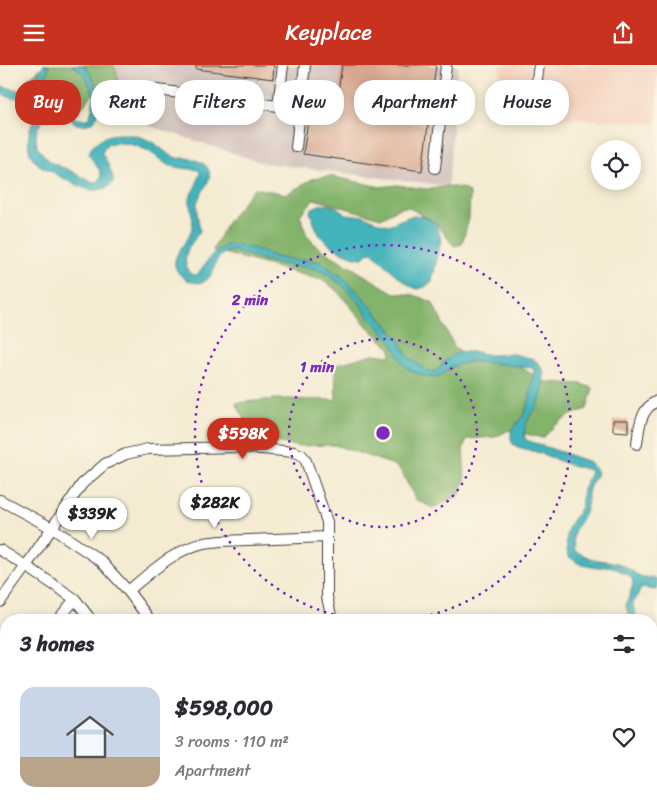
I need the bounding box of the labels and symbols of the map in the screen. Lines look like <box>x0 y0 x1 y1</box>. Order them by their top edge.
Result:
text: 2 min <box>231 287 269 313</box>
text: 1 min <box>300 354 335 380</box>
pin: $598K <box>208 417 278 460</box>
centre of rings <box>374 424 392 442</box>
pin: $282K <box>180 487 250 529</box>
pin: $339K <box>57 497 127 540</box>

